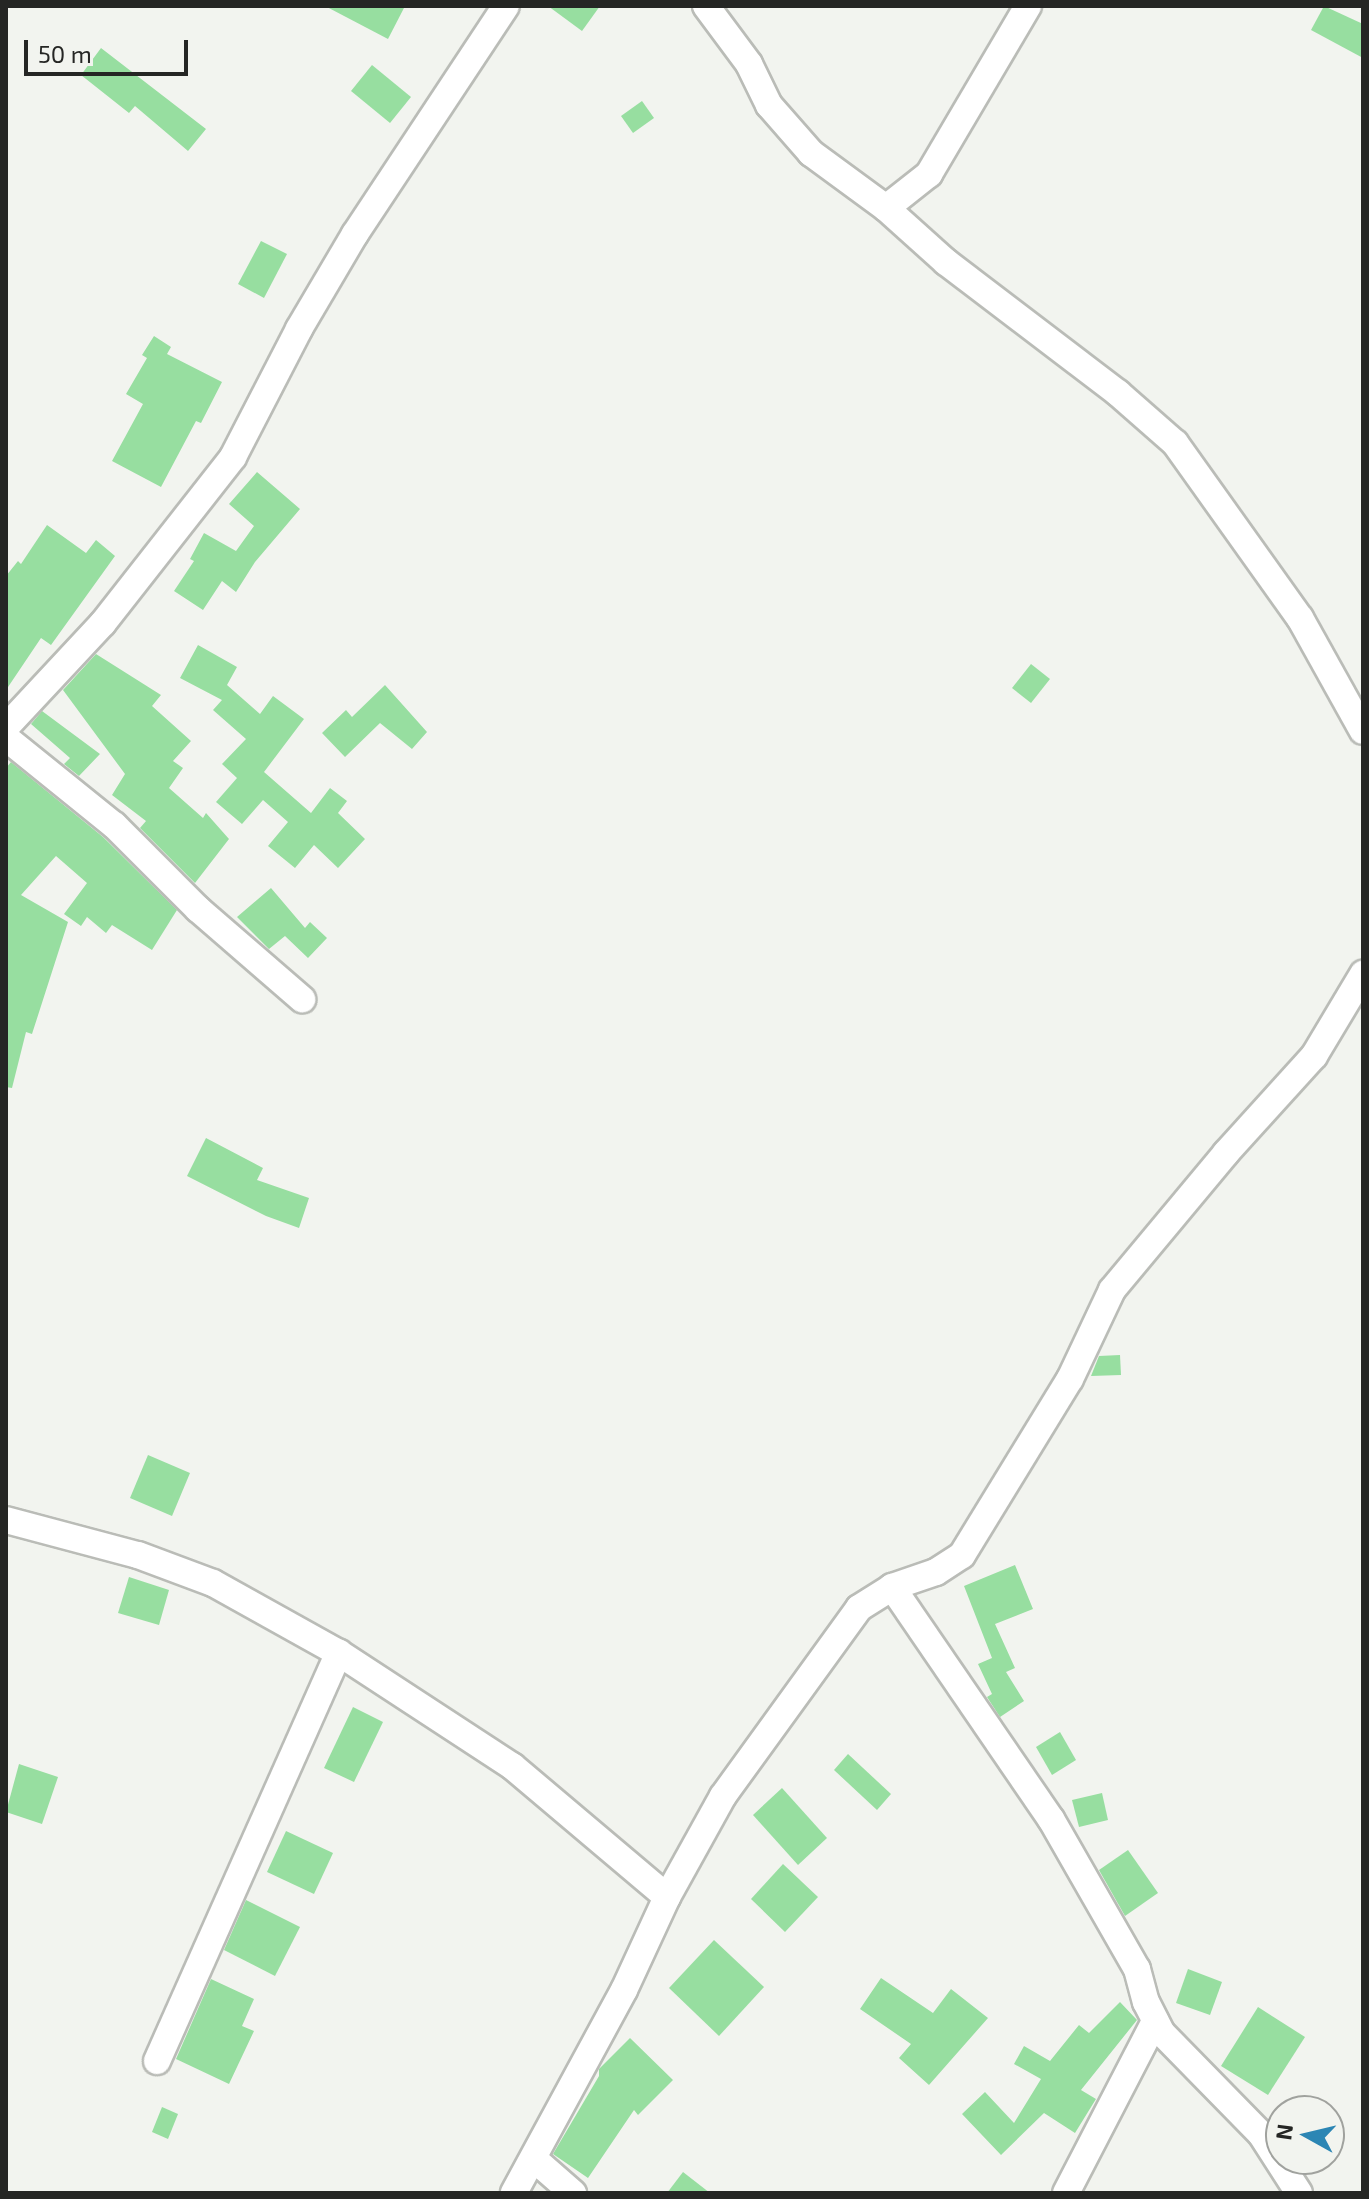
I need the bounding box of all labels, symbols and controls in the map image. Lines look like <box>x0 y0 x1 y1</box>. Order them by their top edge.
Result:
scale bar <box>28 24 192 74</box>
text: 50 m <box>38 39 92 68</box>
north arrow <box>1265 2095 1345 2175</box>
text: N <box>1269 2122 1297 2142</box>

